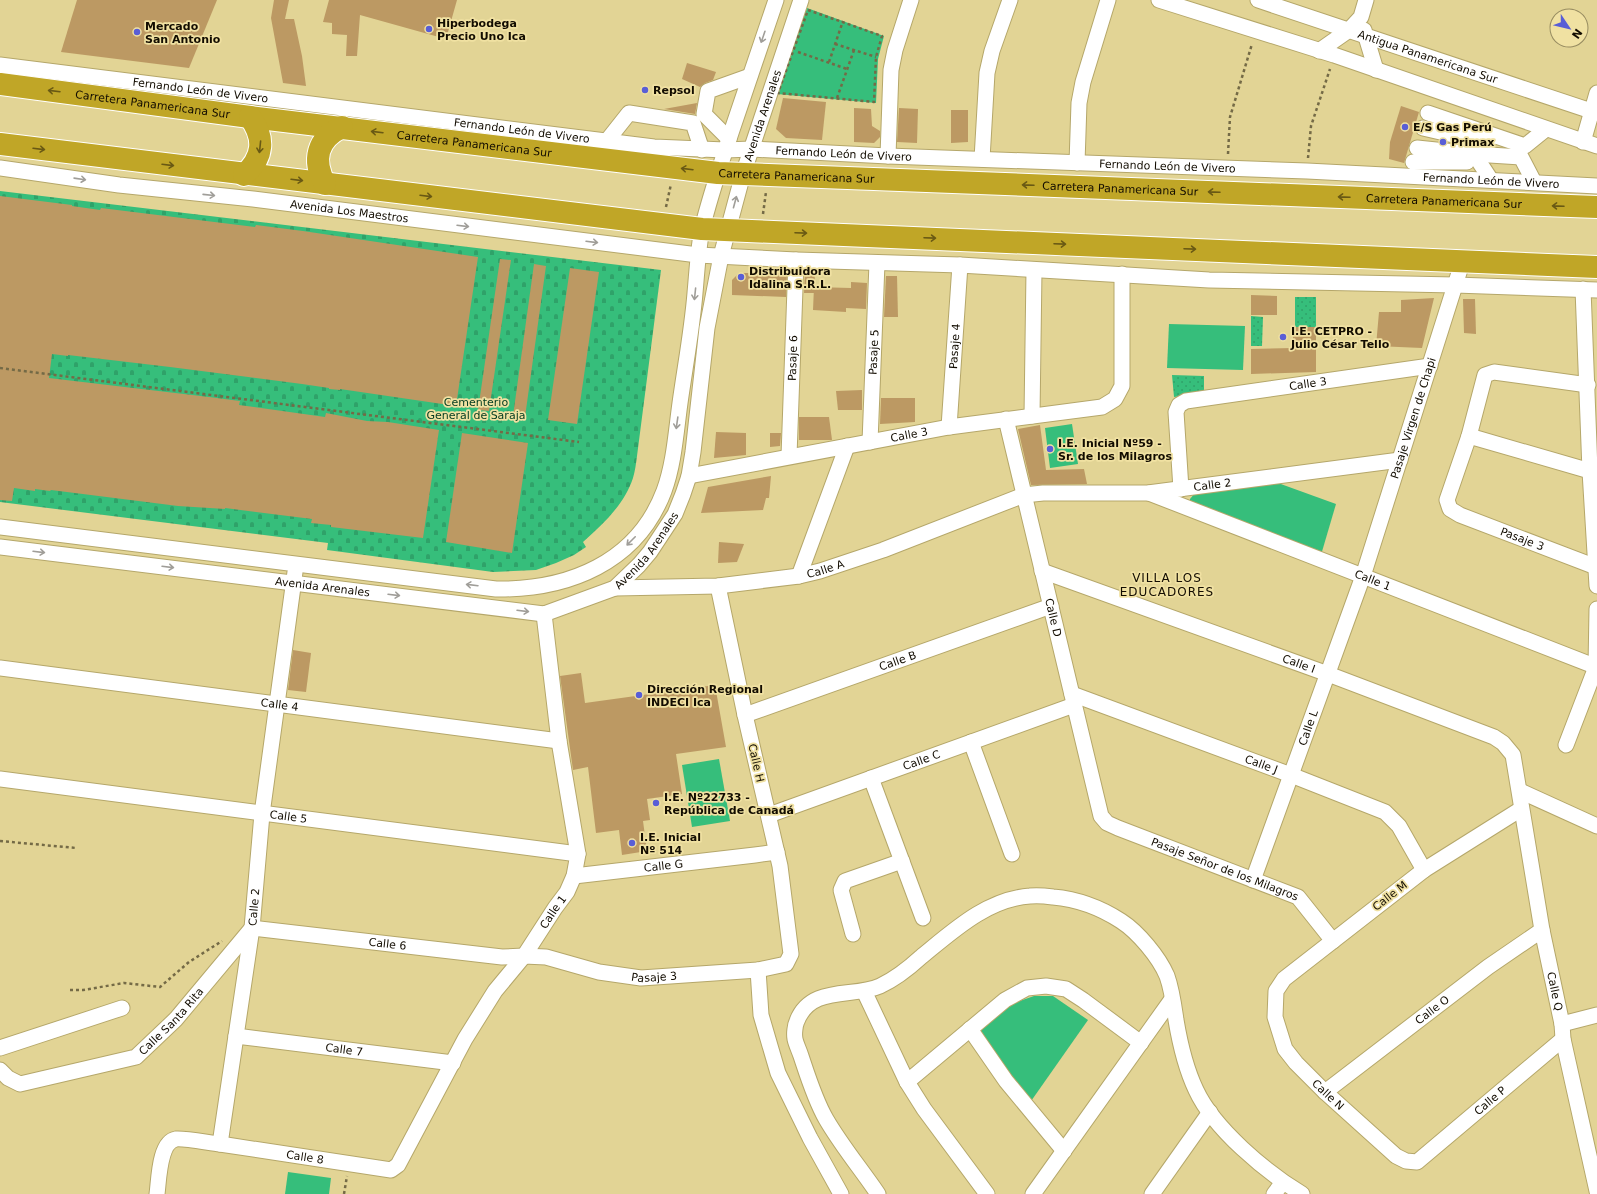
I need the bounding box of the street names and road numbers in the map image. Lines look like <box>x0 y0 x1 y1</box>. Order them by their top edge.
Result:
street label: Antigua Panamericana Sur <box>1356 27 1500 86</box>
street label: Avenida Arenales <box>741 68 784 163</box>
street label: Fernando León de Vivero <box>132 75 269 105</box>
street label: Carretera Panamericana Sur <box>74 88 231 121</box>
street label: Fernando León de Vivero <box>453 115 591 145</box>
street label: Carretera Panamericana Sur <box>396 128 553 160</box>
street label: Fernando León de Vivero <box>775 144 912 163</box>
street label: Fernando León de Vivero <box>1099 157 1236 175</box>
street label: Carretera Panamericana Sur <box>718 167 875 186</box>
street label: Fernando León de Vivero <box>1423 171 1560 191</box>
street label: Carretera Panamericana Sur <box>1042 179 1199 198</box>
street label: Carretera Panamericana Sur <box>1366 192 1523 211</box>
street label: Avenida Los Maestros <box>289 197 410 225</box>
street label: Pasaje 4 <box>946 323 963 369</box>
street label: Pasaje 5 <box>866 329 881 375</box>
street label: Pasaje 6 <box>785 335 800 381</box>
street label: Pasaje Virgen de Chapi <box>1388 356 1438 480</box>
street label: Calle 3 <box>1288 374 1328 393</box>
street label: Calle 3 <box>889 425 929 444</box>
street label: Calle 2 <box>1193 476 1232 493</box>
street label: Avenida Arenales <box>612 509 681 592</box>
street label: Pasaje 3 <box>1499 525 1546 553</box>
street label: Calle A <box>805 557 846 580</box>
street label: Calle 1 <box>1353 567 1393 593</box>
street label: Avenida Arenales <box>274 574 371 599</box>
street label: Calle D <box>1043 597 1064 638</box>
street label: Calle B <box>877 648 918 673</box>
street label: Calle I <box>1281 652 1317 675</box>
street label: Calle 4 <box>260 696 299 713</box>
street label: Calle L <box>1296 707 1321 747</box>
street label: Calle H <box>745 742 767 784</box>
street label: Calle C <box>901 747 942 773</box>
street label: Calle J <box>1243 752 1280 776</box>
street label: Calle 5 <box>269 808 308 825</box>
street label: Pasaje Señor de los Milagros <box>1149 835 1301 903</box>
street label: Calle G <box>643 857 684 874</box>
street label: Calle M <box>1370 878 1410 914</box>
street label: Calle 2 <box>246 888 262 926</box>
street label: Calle 1 <box>537 893 569 931</box>
street label: Calle 6 <box>368 935 407 952</box>
street label: Pasaje 3 <box>631 969 677 985</box>
street label: Calle Q <box>1545 971 1566 1012</box>
street label: Calle Santa Rita <box>136 985 206 1057</box>
street label: Calle O <box>1412 992 1452 1027</box>
street label: Calle 7 <box>325 1041 364 1058</box>
street label: Calle N <box>1310 1077 1347 1113</box>
street label: Calle P <box>1471 1083 1509 1118</box>
street label: Calle 8 <box>285 1148 325 1166</box>

